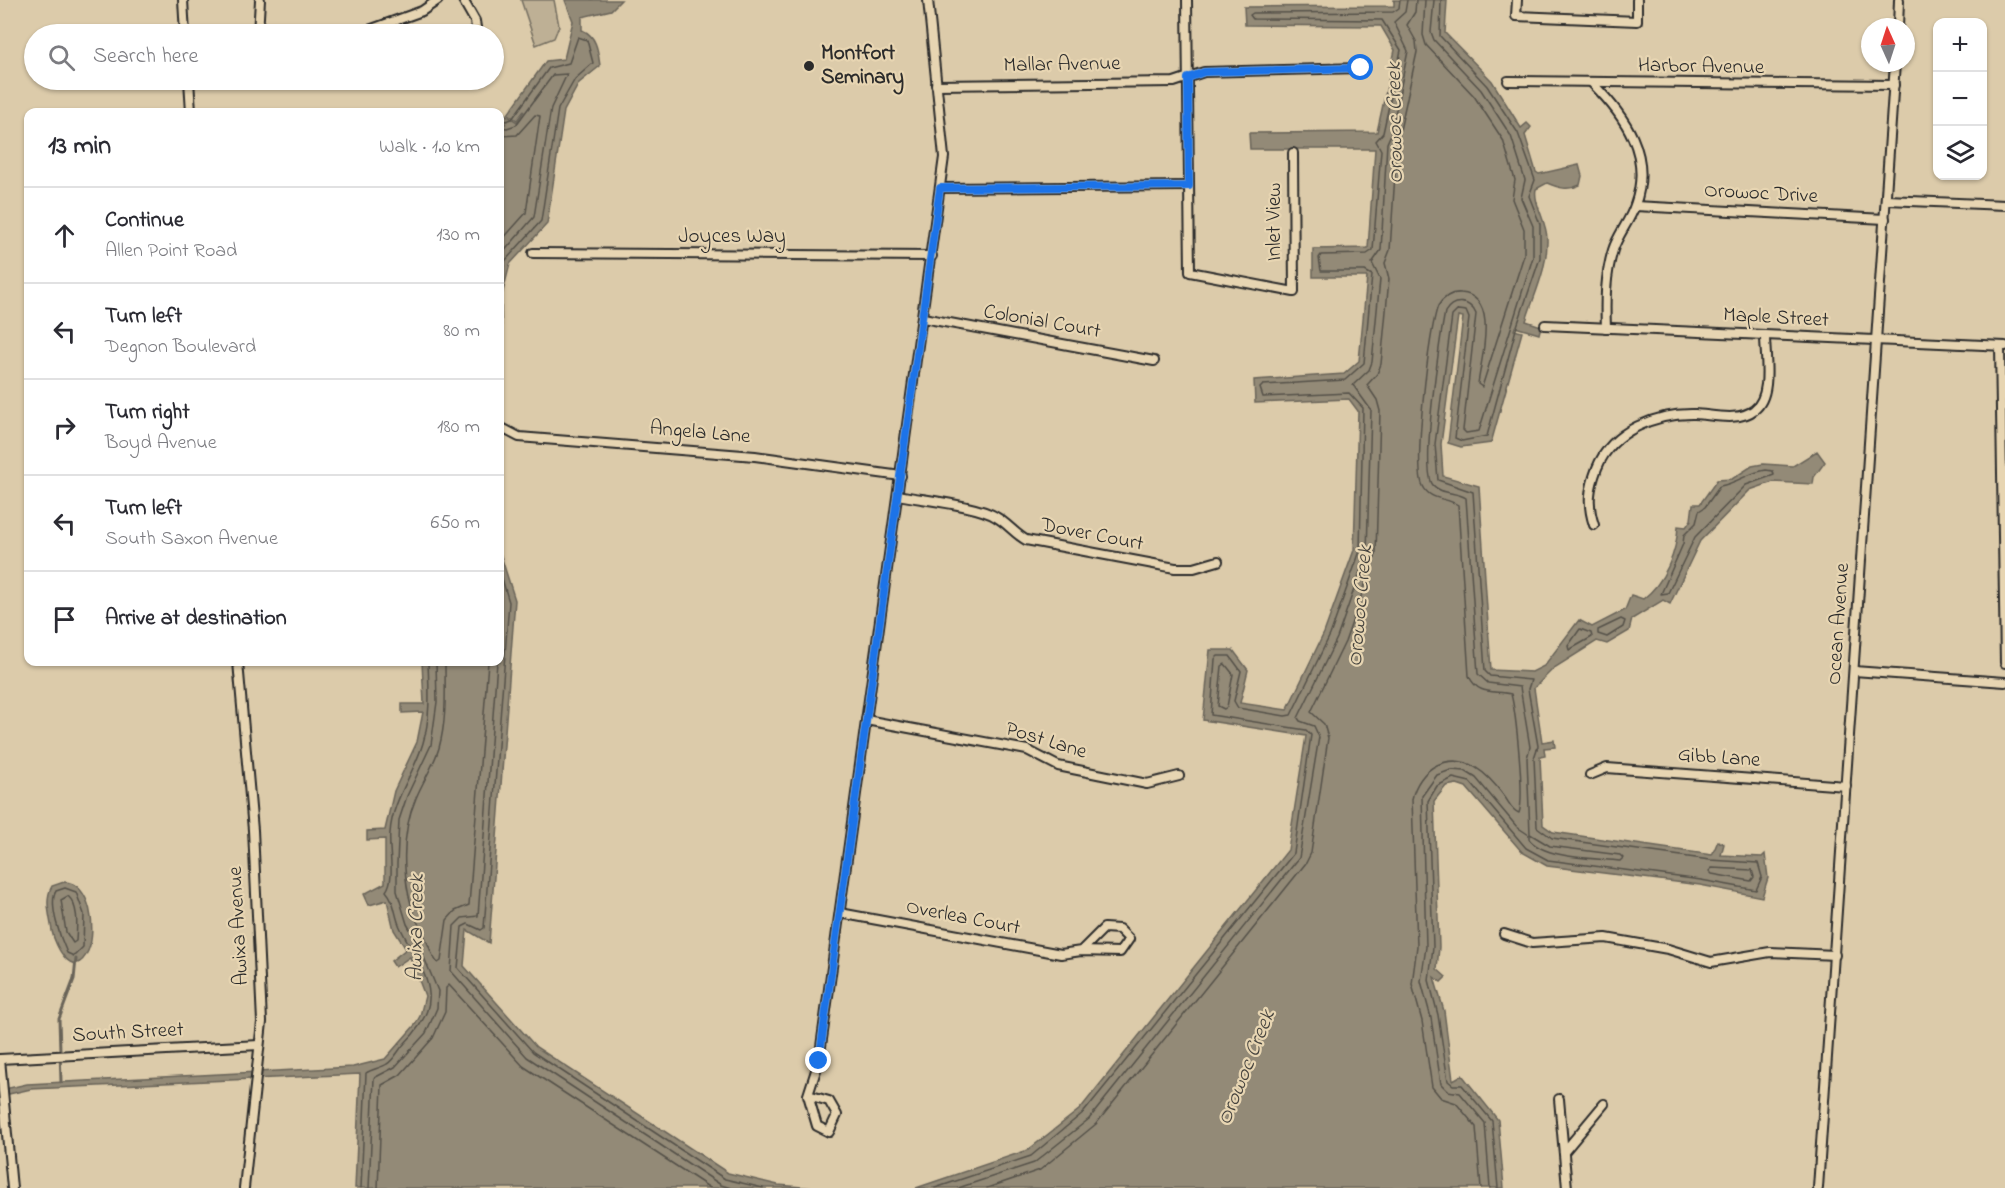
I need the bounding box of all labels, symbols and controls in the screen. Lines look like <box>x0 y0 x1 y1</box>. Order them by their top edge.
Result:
north arrow <box>1861 18 1915 72</box>
map controls <box>1933 18 1987 180</box>
button: + <box>1933 18 1987 72</box>
search box <box>24 24 504 90</box>
place label: Montfort Seminary <box>821 39 904 95</box>
icon: search <box>45 41 78 74</box>
text: Search here <box>93 41 198 73</box>
street label: Mallar Avenue <box>1003 49 1121 81</box>
street label: Harbor Avenue <box>1637 51 1765 83</box>
route start <box>1347 54 1373 80</box>
marker: Montfort Seminary <box>802 59 816 73</box>
water label: Orowoc Creek <box>1379 60 1413 184</box>
button: − <box>1933 72 1987 126</box>
button: layers <box>1933 126 1987 180</box>
text: 13 min <box>48 128 111 166</box>
text: Walk · 1.0 km <box>379 133 480 162</box>
street label: Orowoc Drive <box>1703 176 1819 212</box>
street label: Inlet View <box>1260 183 1290 261</box>
text: Continue <box>105 205 184 237</box>
icon: ahead <box>48 219 81 252</box>
text: 130 m <box>436 221 480 250</box>
street label: Joyces Way <box>678 222 786 254</box>
text: Allen Point Road <box>105 237 237 266</box>
street label: Colonial Court <box>981 297 1103 347</box>
street label: Maple Street <box>1722 300 1830 336</box>
text: Turn left <box>105 301 182 333</box>
icon: left <box>48 315 81 348</box>
text: 80 m <box>443 317 480 346</box>
text: Degnon Boulevard <box>105 333 256 362</box>
text: Turn right <box>105 397 190 429</box>
icon: right <box>48 411 81 444</box>
text: 180 m <box>437 413 480 442</box>
street label: Angela Lane <box>648 414 752 454</box>
text: Boyd Avenue <box>105 429 217 458</box>
text: Turn left <box>105 493 182 525</box>
icon: left <box>48 507 81 540</box>
text: 650 m <box>431 509 480 538</box>
street label: Dover Court <box>1037 510 1146 560</box>
text: South Saxon Avenue <box>105 525 278 554</box>
water label: Orowoc Creek <box>1340 543 1382 668</box>
street label: Ocean Avenue <box>1820 561 1858 686</box>
icon: arrive <box>48 603 81 636</box>
text: Arrive at destination <box>105 603 287 635</box>
street label: Post Lane <box>1002 714 1091 768</box>
street label: Gibb Lane <box>1677 740 1762 776</box>
street label: Awixa Avenue <box>221 865 257 986</box>
water label: Awixa Creek <box>400 873 434 982</box>
street label: Overlea Court <box>903 892 1023 944</box>
water label: Orowoc Creek <box>1209 1004 1285 1131</box>
street label: South Street <box>72 1015 184 1051</box>
route end <box>805 1047 831 1073</box>

